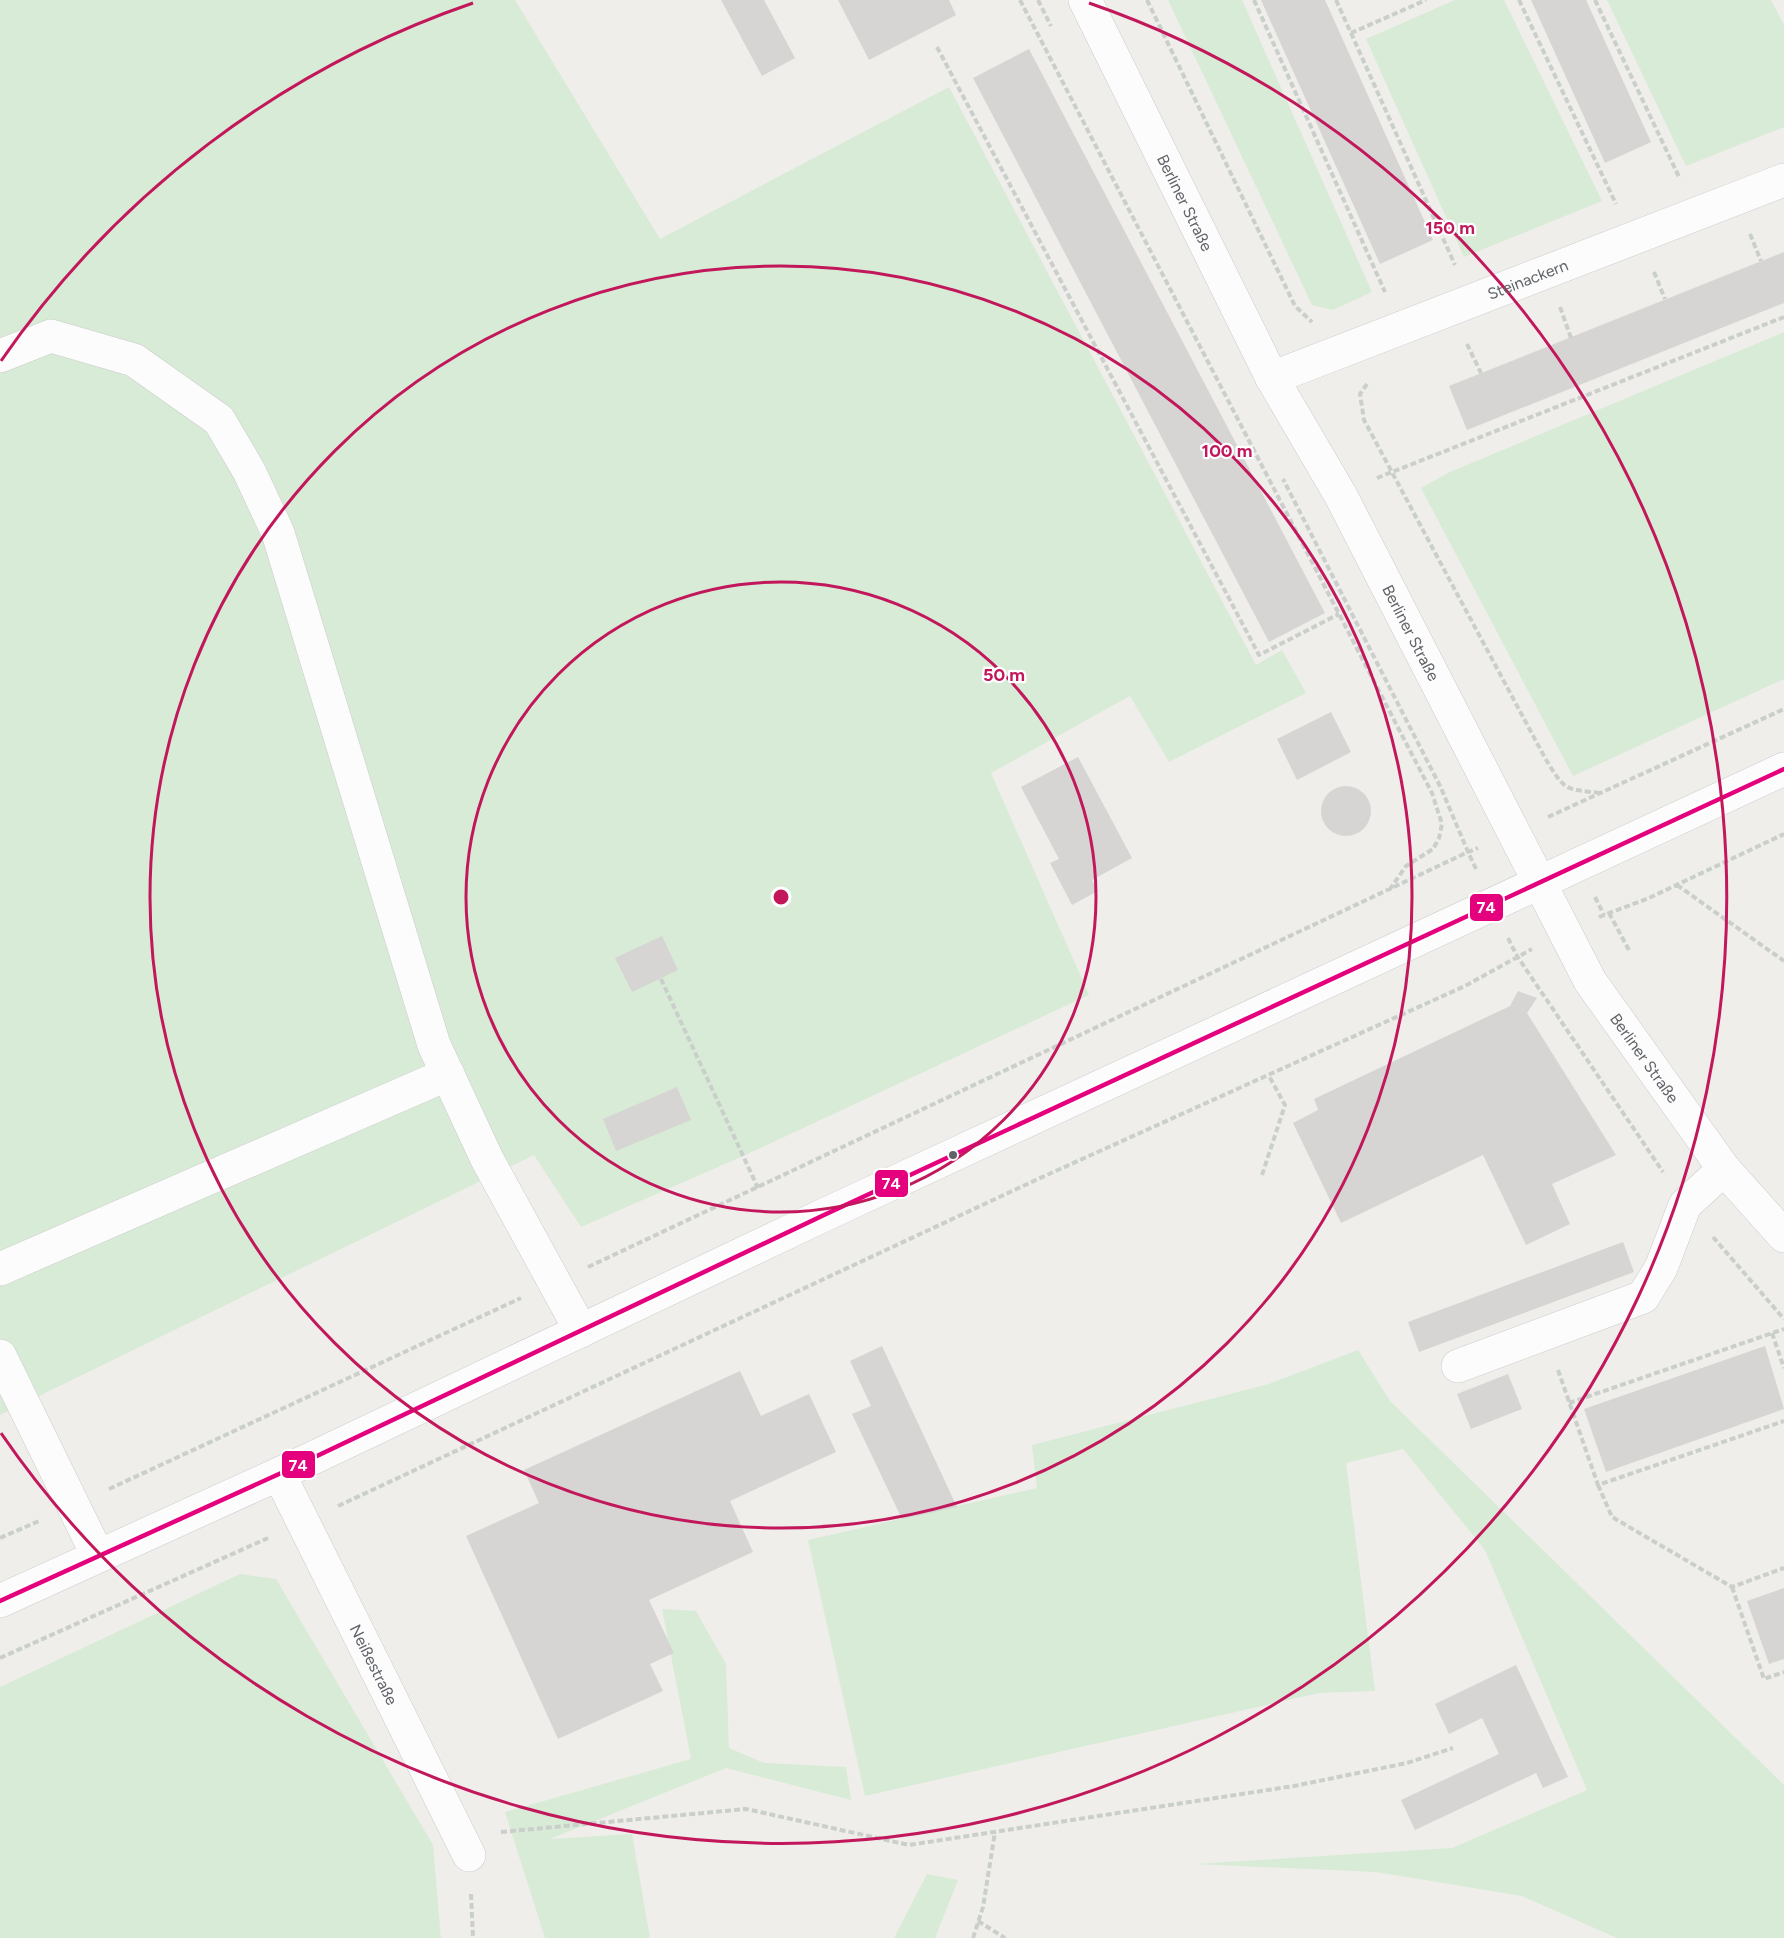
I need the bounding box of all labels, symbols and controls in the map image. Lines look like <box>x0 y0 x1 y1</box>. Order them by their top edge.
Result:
street label: Berliner Straße <box>1153 151 1217 255</box>
text: 150 m <box>1425 217 1475 239</box>
street label: Steinackern <box>1485 255 1571 304</box>
text: 100 m <box>1202 440 1252 462</box>
street label: Berliner Straße <box>1378 582 1443 684</box>
text: 50 m <box>983 664 1025 686</box>
centre of rings <box>771 887 791 907</box>
line badge: 74 <box>1469 893 1504 922</box>
text: 74 <box>1476 898 1496 917</box>
street label: Berliner Straße <box>1606 1010 1683 1107</box>
unlabelled marker <box>947 1149 959 1161</box>
line badge: 74 <box>874 1169 909 1198</box>
text: 74 <box>881 1174 901 1193</box>
line badge: 74 <box>281 1450 316 1479</box>
text: 74 <box>288 1456 308 1475</box>
street label: Neißestraße <box>346 1621 402 1708</box>

